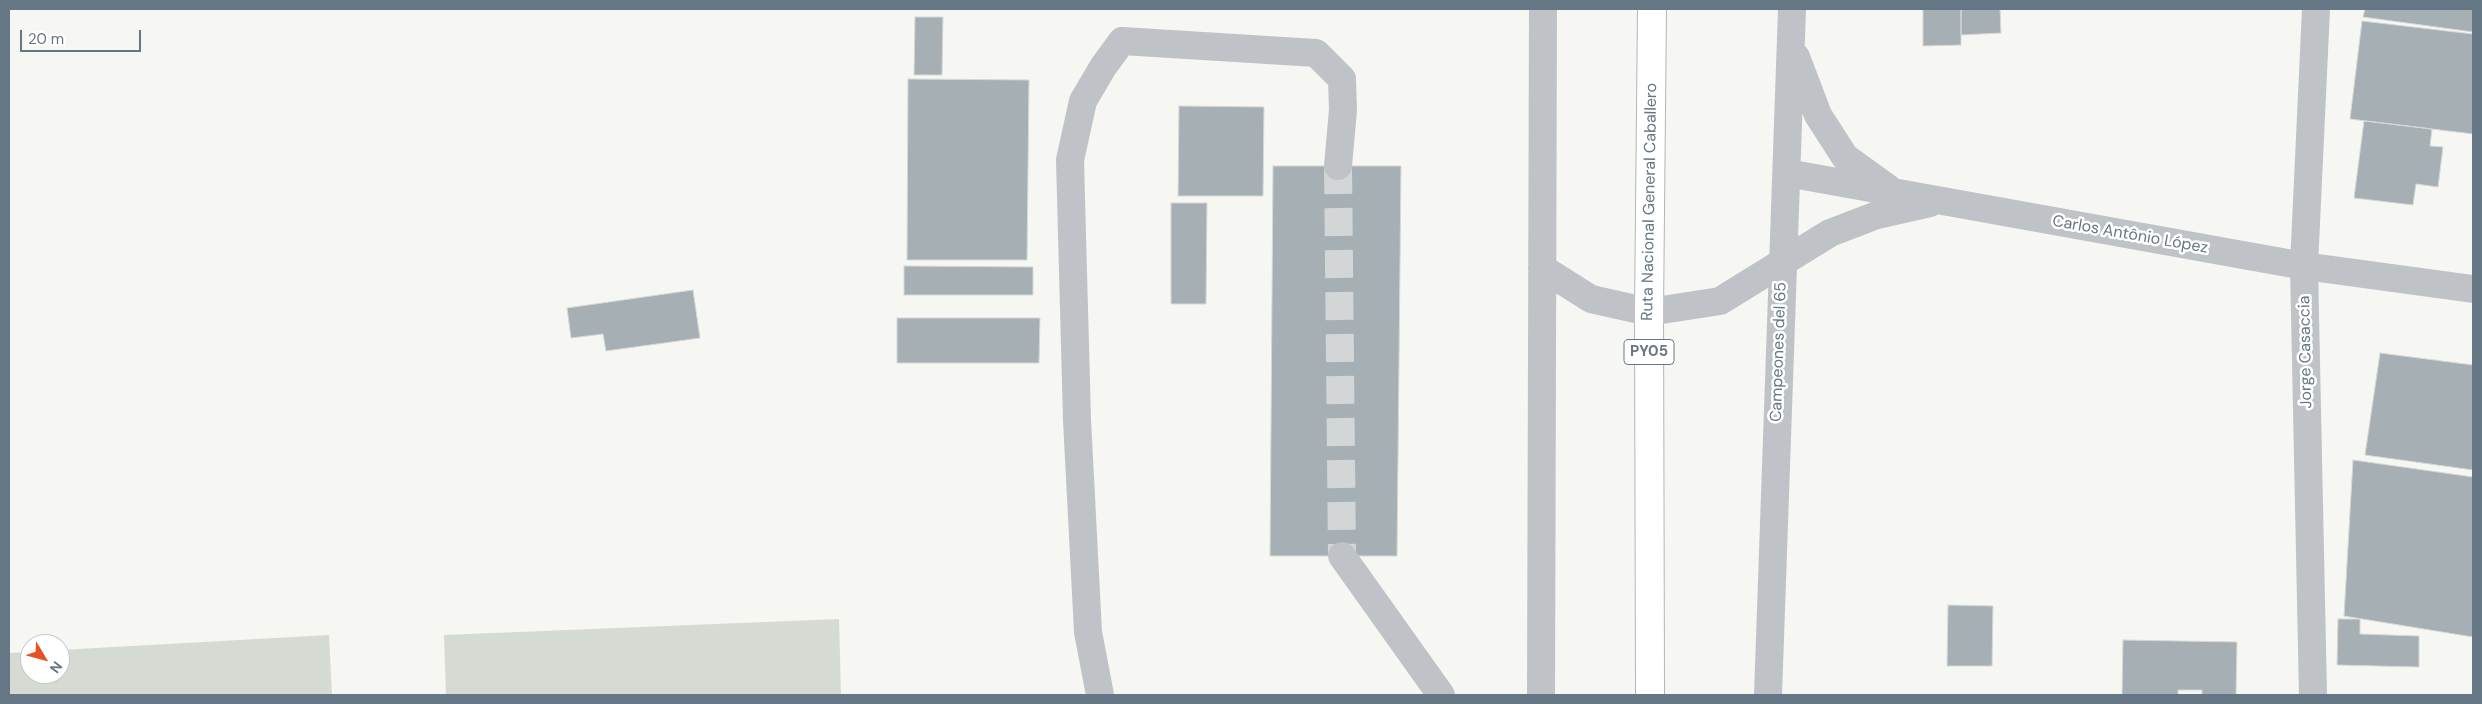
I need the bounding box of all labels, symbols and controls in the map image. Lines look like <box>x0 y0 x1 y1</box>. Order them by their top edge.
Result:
scale bar <box>22 20 144 52</box>
text: 20 m <box>28 29 64 49</box>
street label: Ruta Nacional General Caballero <box>1638 83 1662 321</box>
street label: Carlos Antônio López <box>2051 212 2209 258</box>
street label: Campeones del 65 <box>1767 282 1791 422</box>
street label: Jorge Casaccia <box>2295 295 2317 409</box>
road number: PY05 <box>1624 340 1674 364</box>
north arrow <box>20 634 70 684</box>
text: N <box>46 658 66 677</box>

